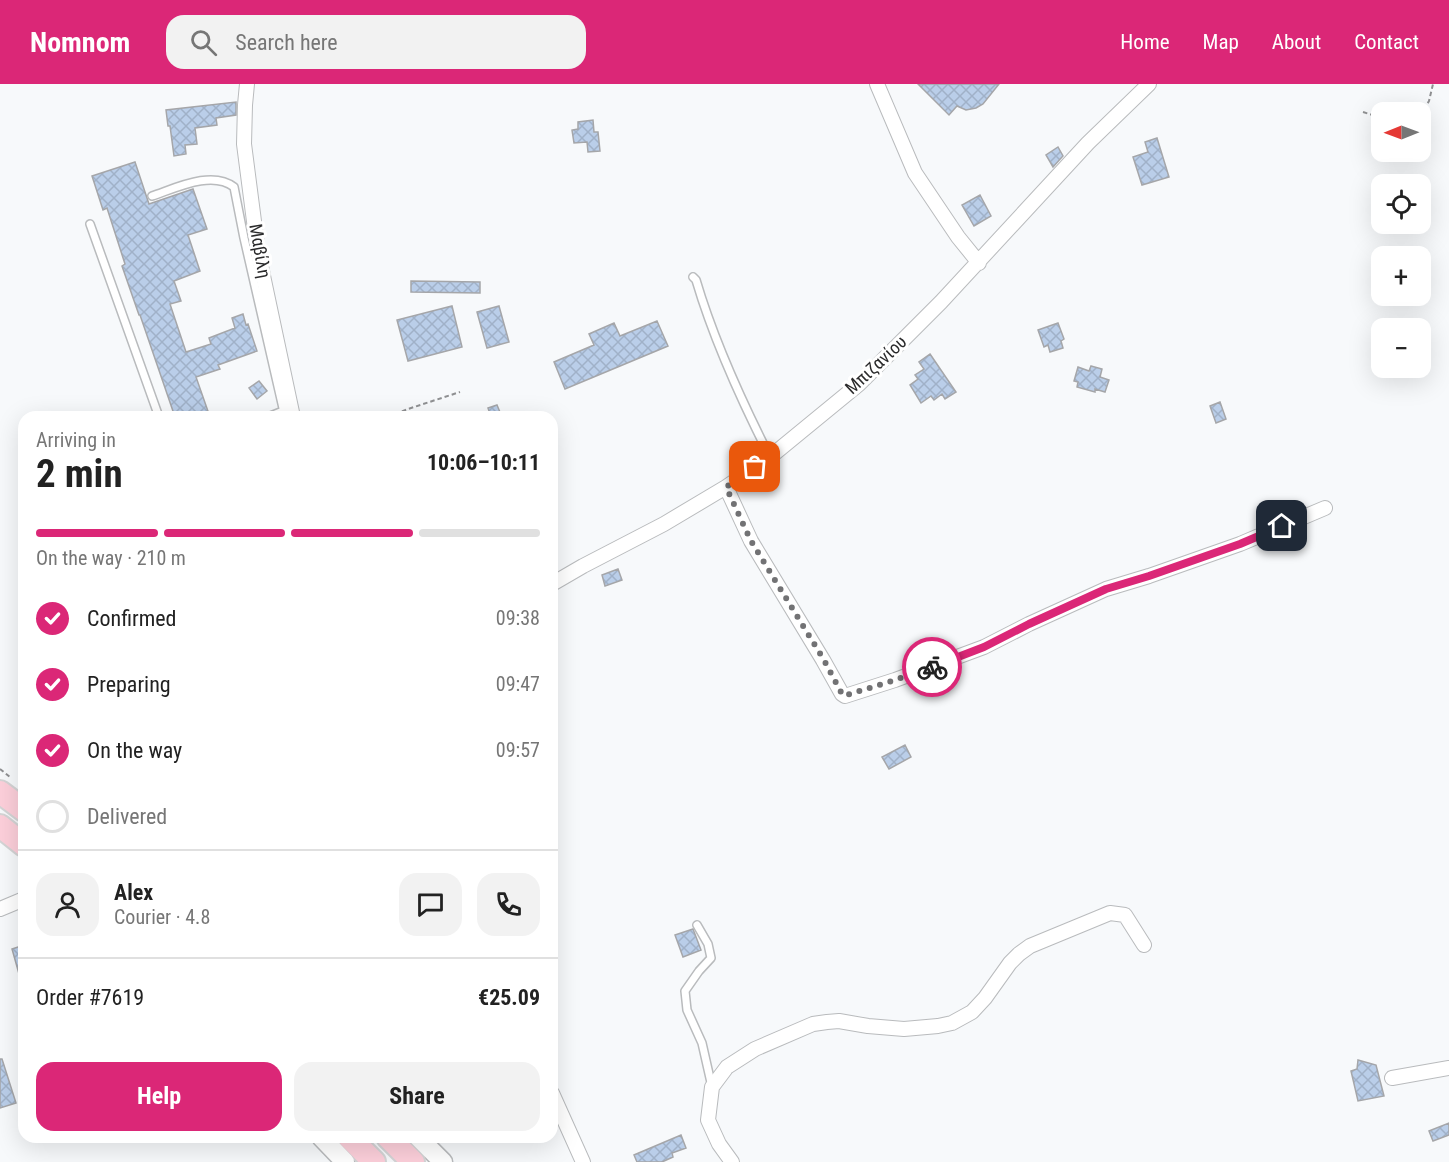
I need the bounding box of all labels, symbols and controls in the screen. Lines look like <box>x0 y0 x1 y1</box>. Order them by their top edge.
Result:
search box <box>166 15 586 69</box>
text: Nomnom <box>30 26 130 59</box>
icon: search <box>187 26 220 59</box>
text: Search here <box>235 30 338 55</box>
text: Home <box>1120 30 1170 54</box>
text: Map <box>1203 30 1239 54</box>
text: About <box>1272 30 1321 54</box>
text: Contact <box>1354 30 1419 54</box>
north arrow <box>1371 102 1431 162</box>
map controls <box>1371 102 1431 378</box>
button: locate <box>1371 174 1431 234</box>
street label: Μαβίλη <box>245 222 276 280</box>
button: + <box>1371 246 1431 306</box>
button: − <box>1371 318 1431 378</box>
street label: Μπιζανίου <box>841 331 911 398</box>
text: Arriving in <box>36 428 116 452</box>
pin <box>729 441 780 492</box>
text: 10:06–10:11 <box>427 450 540 475</box>
icon: bag <box>738 450 771 483</box>
text: 2 min <box>36 451 123 497</box>
pin <box>1256 500 1307 551</box>
icon: home <box>1265 509 1298 542</box>
text: On the way · 210 m <box>36 546 186 570</box>
icon: check <box>36 602 69 635</box>
text: Confirmed <box>87 606 176 631</box>
text: 09:38 <box>496 606 540 630</box>
courier <box>902 637 962 697</box>
icon: bike <box>916 651 949 684</box>
icon: check <box>36 668 69 701</box>
text: Preparing <box>87 672 171 697</box>
text: 09:47 <box>496 672 540 696</box>
icon: check <box>36 734 69 767</box>
text: On the way <box>87 738 182 763</box>
text: 09:57 <box>496 738 540 762</box>
text: Delivered <box>87 804 167 829</box>
button: person <box>36 873 99 936</box>
button: chat <box>399 873 462 936</box>
button: phone <box>477 873 540 936</box>
text: Alex <box>114 880 153 905</box>
text: Courier · 4.8 <box>114 905 210 929</box>
text: Order #7619 <box>36 985 144 1010</box>
text: €25.09 <box>478 985 540 1010</box>
button: Help <box>36 1062 282 1131</box>
button: Share <box>294 1062 540 1131</box>

